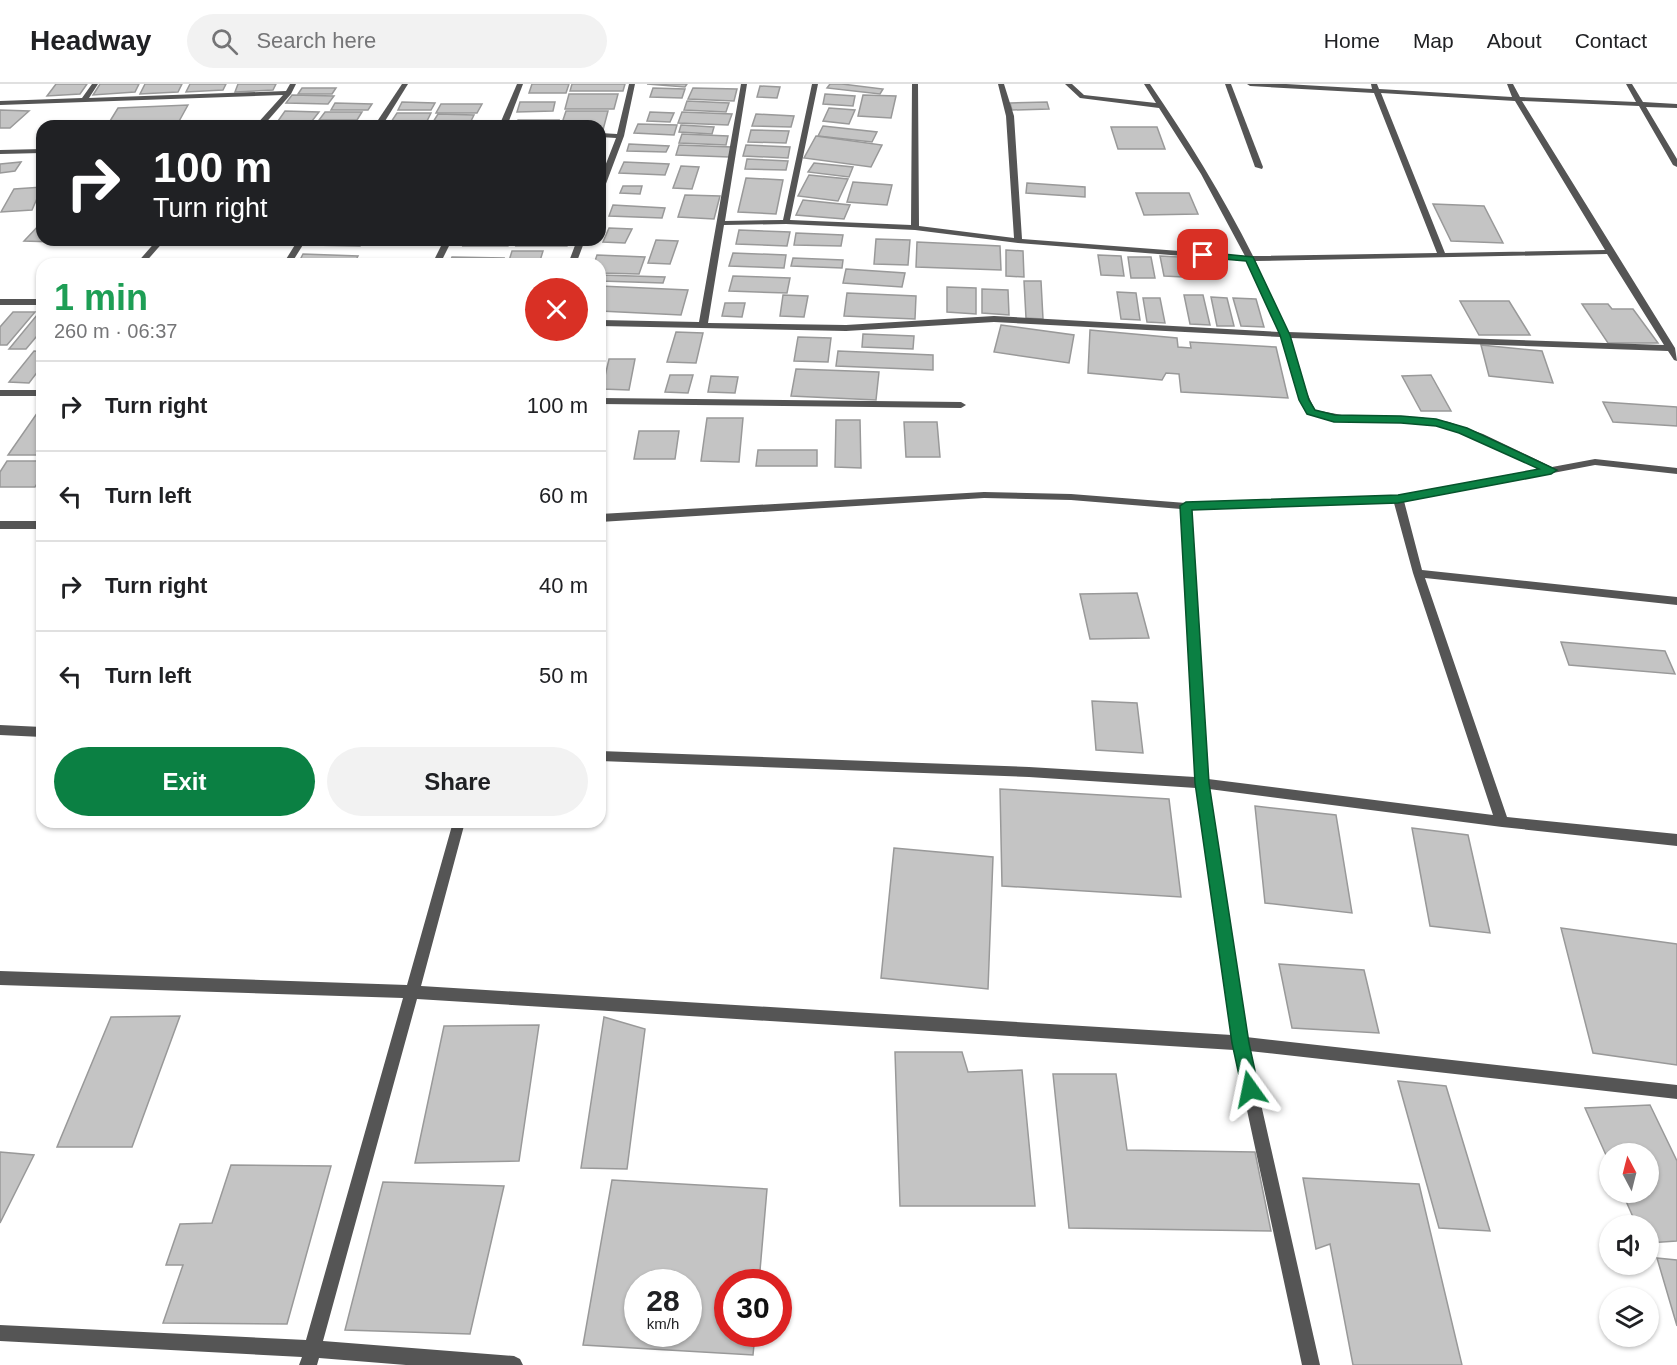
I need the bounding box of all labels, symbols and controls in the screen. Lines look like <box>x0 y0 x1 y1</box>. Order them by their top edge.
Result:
search box <box>187 14 607 68</box>
text: Headway <box>30 25 151 56</box>
icon: search <box>208 25 241 58</box>
text: Search here <box>256 28 376 53</box>
text: Home <box>1324 29 1380 52</box>
text: Map <box>1413 29 1454 52</box>
text: About <box>1487 29 1542 52</box>
text: Contact <box>1575 29 1647 52</box>
icon: right <box>54 144 132 222</box>
text: 100 m <box>153 144 272 191</box>
text: Turn right <box>153 193 268 223</box>
pin <box>1177 229 1228 280</box>
icon: arrive <box>1186 238 1219 271</box>
text: 1 min <box>54 277 148 318</box>
button: close <box>525 278 588 341</box>
text: 260 m · 06:37 <box>54 320 177 342</box>
icon: right <box>54 390 87 423</box>
text: Turn right <box>105 393 207 418</box>
text: 100 m <box>527 393 588 418</box>
icon: left <box>54 480 87 513</box>
text: Turn left <box>105 483 191 508</box>
text: 60 m <box>539 483 588 508</box>
icon: right <box>54 570 87 603</box>
text: Turn right <box>105 573 207 598</box>
text: 40 m <box>539 573 588 598</box>
icon: left <box>54 660 87 693</box>
text: Turn left <box>105 663 191 688</box>
text: 50 m <box>539 663 588 688</box>
button: Exit <box>54 747 315 816</box>
button: Share <box>327 747 588 816</box>
position arrow <box>1218 1057 1282 1121</box>
north arrow <box>1599 1143 1659 1203</box>
map controls <box>1599 1143 1659 1347</box>
button: sound <box>1599 1215 1659 1275</box>
speed limit sign: 30 <box>714 1269 792 1347</box>
text: 28 <box>646 1284 680 1317</box>
button: layers <box>1599 1287 1659 1347</box>
text: km/h <box>647 1315 679 1332</box>

